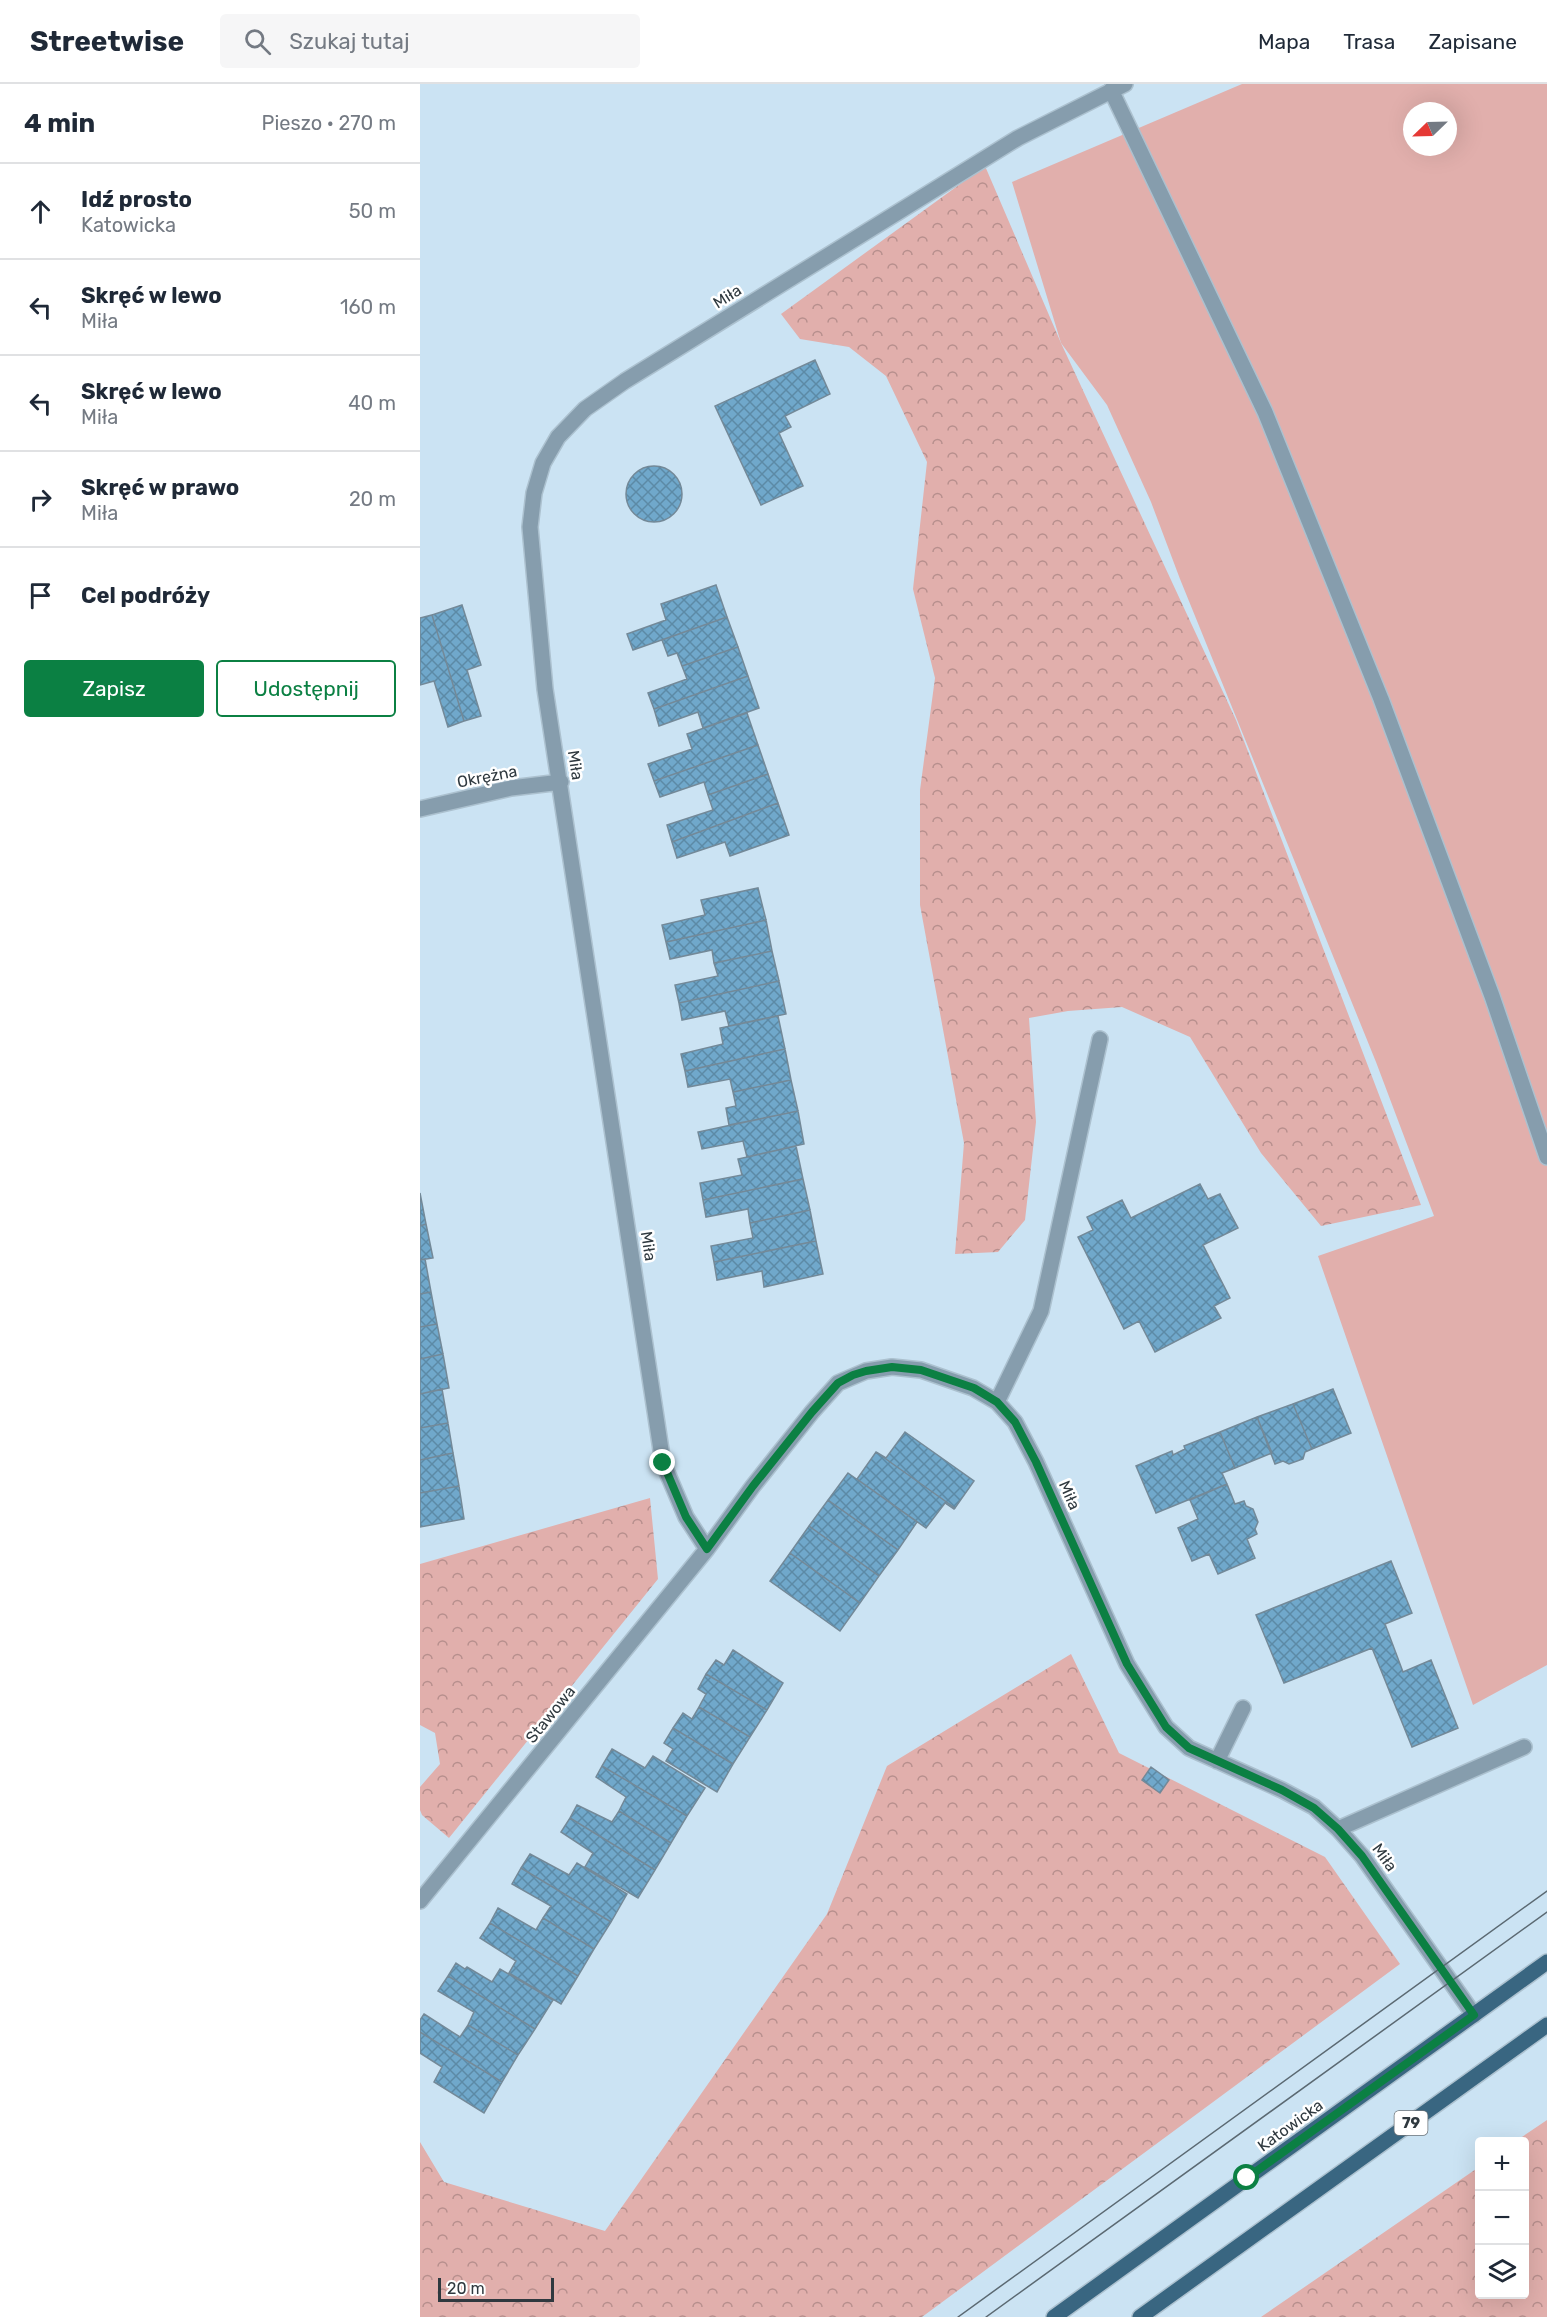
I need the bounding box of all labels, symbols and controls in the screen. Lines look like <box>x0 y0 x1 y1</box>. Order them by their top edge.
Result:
search box <box>220 14 640 68</box>
text: Streetwise <box>30 25 184 58</box>
icon: search <box>241 25 274 58</box>
text: Szukaj tutaj <box>289 28 410 55</box>
text: Mapa <box>1258 29 1310 54</box>
text: Trasa <box>1343 29 1395 54</box>
text: Zapisane <box>1428 29 1517 54</box>
north arrow <box>1403 102 1457 156</box>
text: 4 min <box>24 108 95 139</box>
text: Pieszo · 270 m <box>262 111 396 135</box>
text: Idź prosto <box>81 186 192 213</box>
icon: ahead <box>24 195 57 228</box>
text: 50 m <box>349 199 396 223</box>
text: Katowicka <box>81 213 176 237</box>
street label: Miła <box>710 280 745 312</box>
text: Skręć w lewo <box>81 282 222 309</box>
icon: left <box>24 291 57 324</box>
text: 160 m <box>340 295 396 319</box>
text: Miła <box>81 309 118 333</box>
text: Skręć w lewo <box>81 378 222 405</box>
icon: left <box>24 387 57 420</box>
text: 40 m <box>348 391 396 415</box>
text: Miła <box>81 405 118 429</box>
text: Skręć w prawo <box>81 474 239 501</box>
icon: right <box>24 483 57 516</box>
text: 20 m <box>349 487 396 511</box>
text: Miła <box>81 501 118 525</box>
icon: arrive <box>24 579 57 612</box>
text: Cel podróży <box>81 582 210 609</box>
button: Zapisz <box>24 660 204 717</box>
button: Udostępnij <box>216 660 396 717</box>
street label: Miła <box>564 749 587 781</box>
street label: Okrężna <box>456 761 519 793</box>
street label: Miła <box>637 1230 660 1262</box>
route end <box>649 1449 675 1475</box>
street label: Miła <box>1055 1478 1084 1513</box>
street label: Stawowa <box>522 1682 579 1747</box>
street label: Miła <box>1368 1840 1401 1875</box>
street label: Katowicka <box>1254 2095 1327 2155</box>
road number: 79 <box>1394 2111 1428 2135</box>
map controls <box>1475 2137 1529 2299</box>
button: + <box>1475 2137 1529 2191</box>
route start <box>1233 2164 1259 2190</box>
button: − <box>1475 2191 1529 2245</box>
button: layers <box>1475 2245 1529 2299</box>
scale bar <box>438 2275 554 2302</box>
text: 20 m <box>447 2279 485 2298</box>

